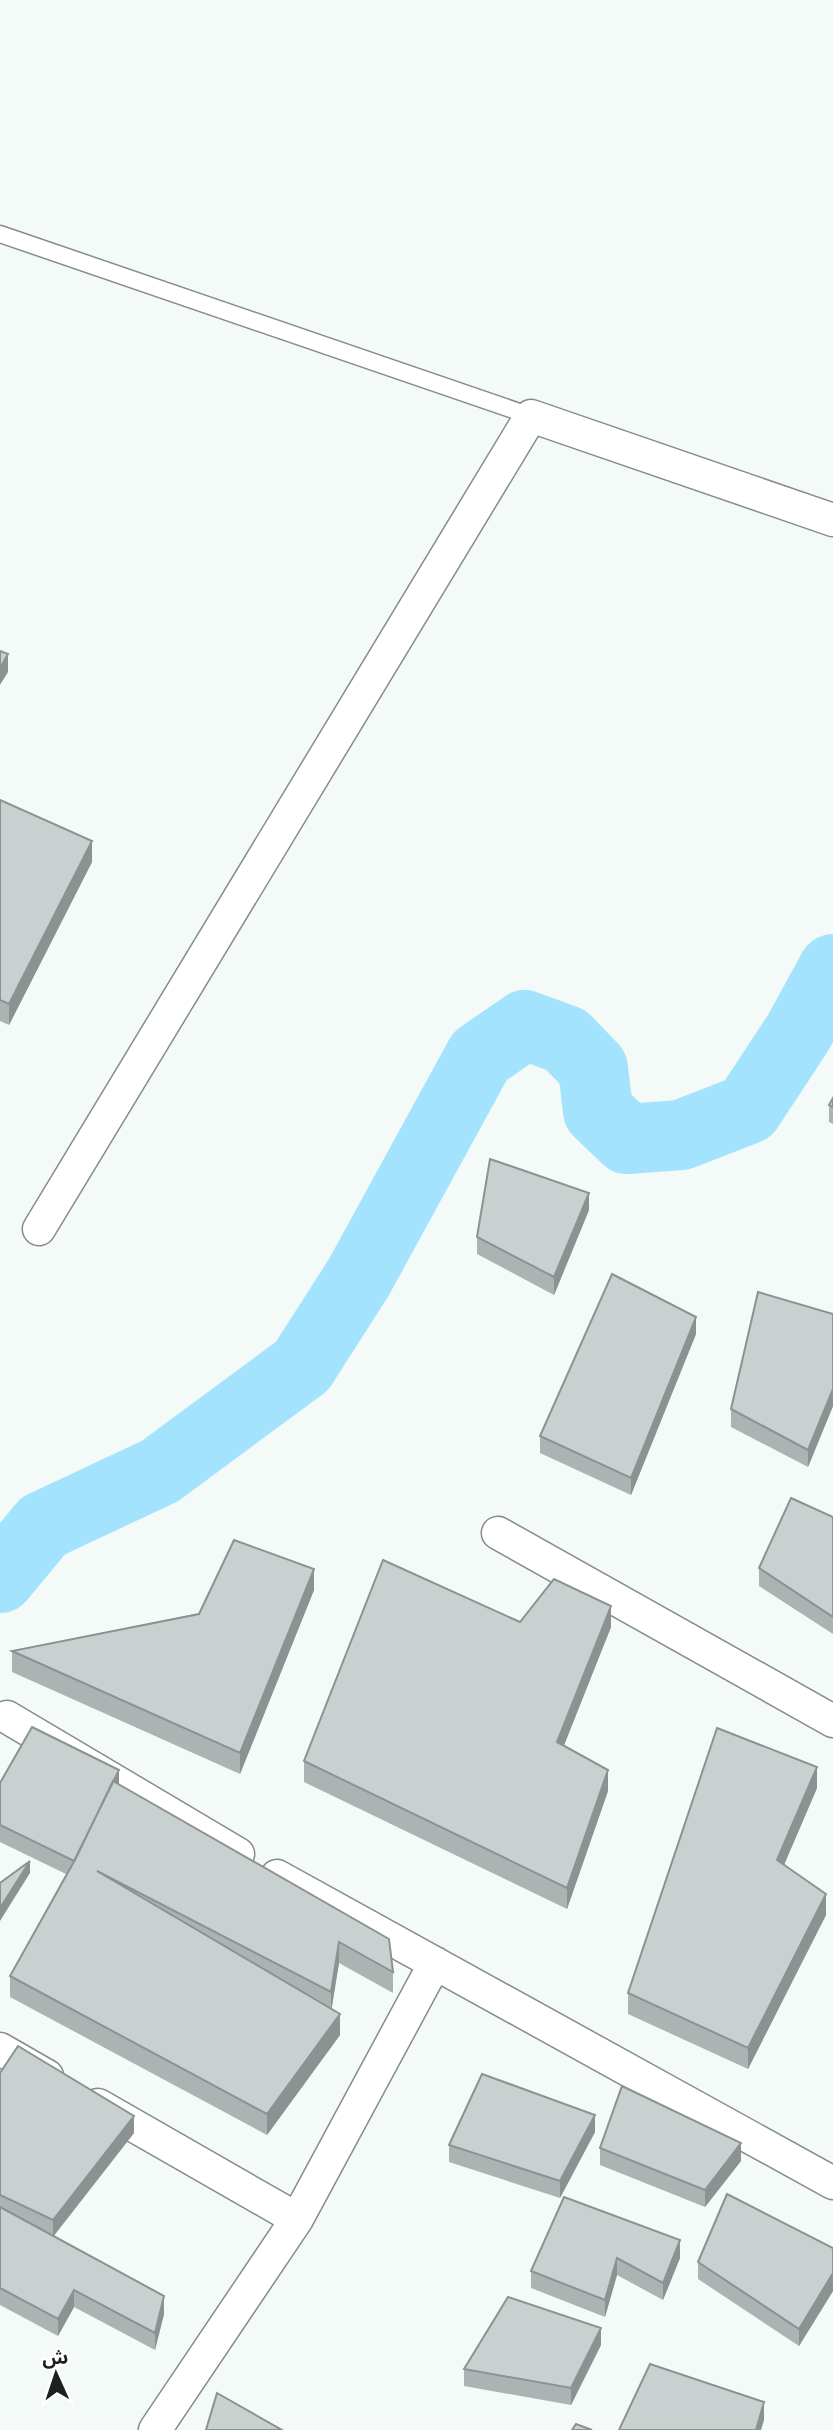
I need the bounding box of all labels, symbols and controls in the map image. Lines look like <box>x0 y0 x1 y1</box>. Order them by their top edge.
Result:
north arrow <box>21 2339 91 2409</box>
text: ش <box>42 2345 69 2369</box>

